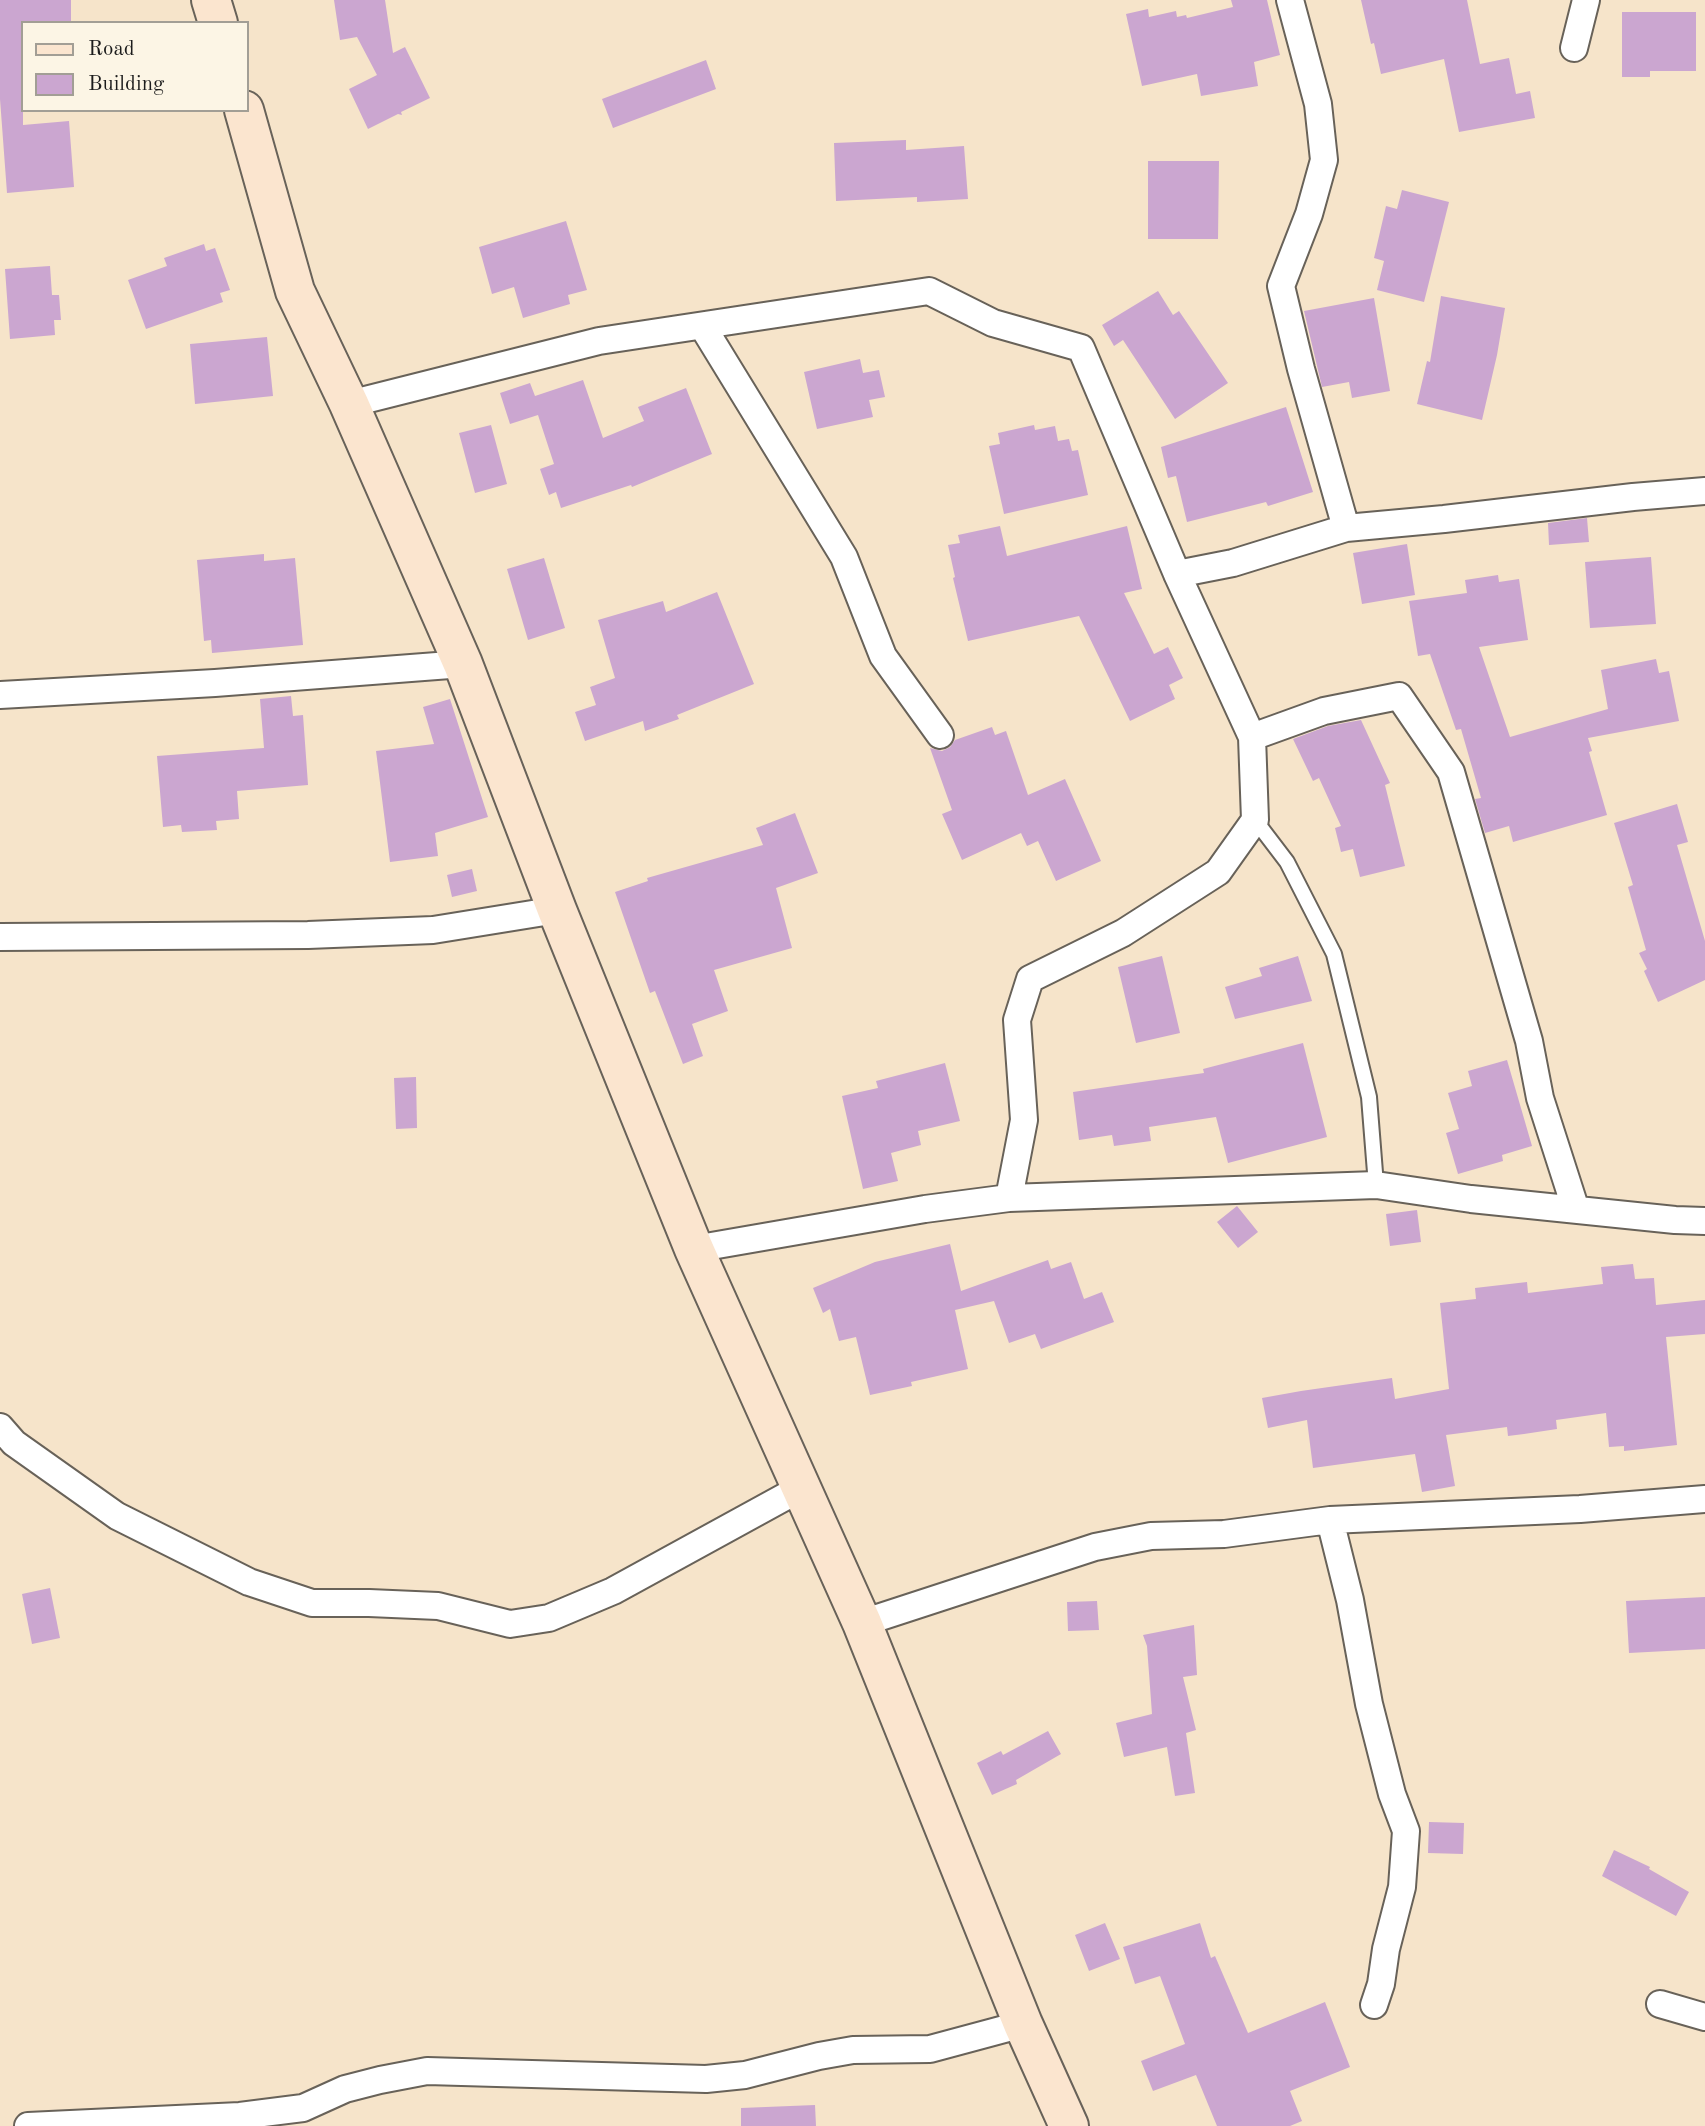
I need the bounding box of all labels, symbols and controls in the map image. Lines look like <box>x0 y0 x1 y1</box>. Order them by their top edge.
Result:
legend <box>21 21 248 112</box>
text: Road <box>88 39 135 60</box>
text: Building <box>88 74 164 95</box>

